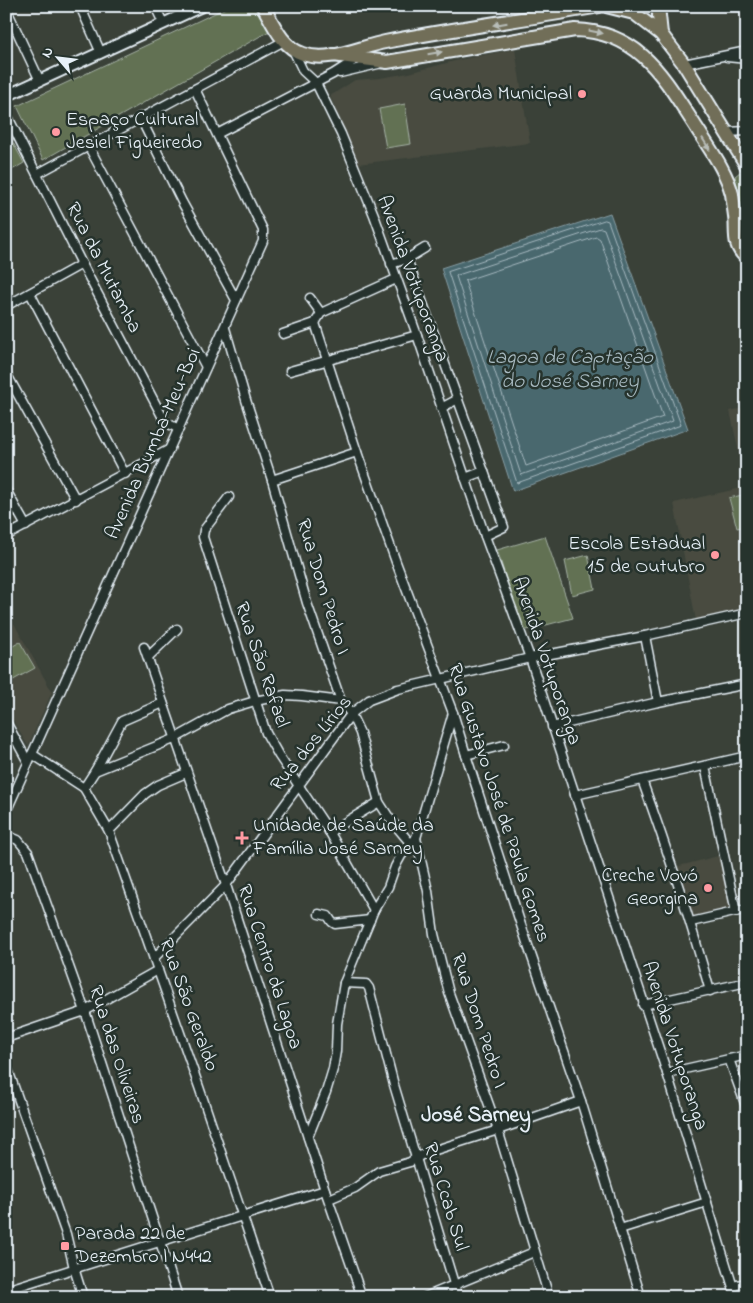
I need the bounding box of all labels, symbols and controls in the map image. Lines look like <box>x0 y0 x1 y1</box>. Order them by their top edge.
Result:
one-way arrow <box>491 20 507 28</box>
one-way arrow <box>588 29 604 37</box>
north arrow <box>32 32 82 82</box>
text: N <box>36 43 59 62</box>
one-way arrow <box>428 49 444 57</box>
place label: Guarda Municipal <box>430 80 572 109</box>
marker: Guarda Municipal <box>576 88 588 100</box>
place label: Espaço Cultural Jesiel Figueiredo <box>66 106 202 159</box>
marker: Espaço Cultural Jesiel Figueiredo <box>50 126 62 138</box>
one-way arrow <box>702 137 711 150</box>
street label: Avenida Votuporanga <box>367 191 456 367</box>
street label: Rua da Mutamba <box>58 198 148 338</box>
water label: Lagoa de Captação do José Sarney <box>487 343 654 397</box>
street label: Avenida Bumba-Meu-Boi <box>99 344 209 544</box>
street label: Rua Dom Pedro I <box>288 515 356 659</box>
place label: Escola Estadual 15 de Outubro <box>568 530 705 582</box>
marker: Escola Estadual 15 de Outubro <box>709 549 721 561</box>
street label: Avenida Votuporanga <box>503 573 588 749</box>
street label: Rua São Rafael <box>226 598 296 732</box>
street label: Rua Gustavo José de Paula Gomes <box>439 660 557 946</box>
street label: Rua dos Lírios <box>264 690 360 798</box>
place label: Unidade de Saúde da Família José Sarney <box>252 812 434 864</box>
marker: Unidade de Saúde da Família José Sarney <box>235 831 249 845</box>
place label: Creche Vovó Georgina <box>602 862 698 915</box>
street label: Rua Centro da Lagoa <box>228 881 309 1053</box>
marker: Creche Vovó Georgina <box>702 882 714 894</box>
street label: Rua São Geraldo <box>150 934 226 1076</box>
street label: Rua Dom Pedro I <box>442 950 514 1092</box>
street label: Avenida Votuporanga <box>632 958 715 1134</box>
street label: Rua das Oliveiras <box>80 982 152 1128</box>
district label: José Sarney <box>421 1101 531 1133</box>
street label: Rua Ccab Sul <box>415 1139 475 1255</box>
place label: Parada 22 de Dezembro | N442 <box>74 1220 212 1272</box>
marker: Parada 22 de Dezembro | N442 <box>59 1240 71 1252</box>

